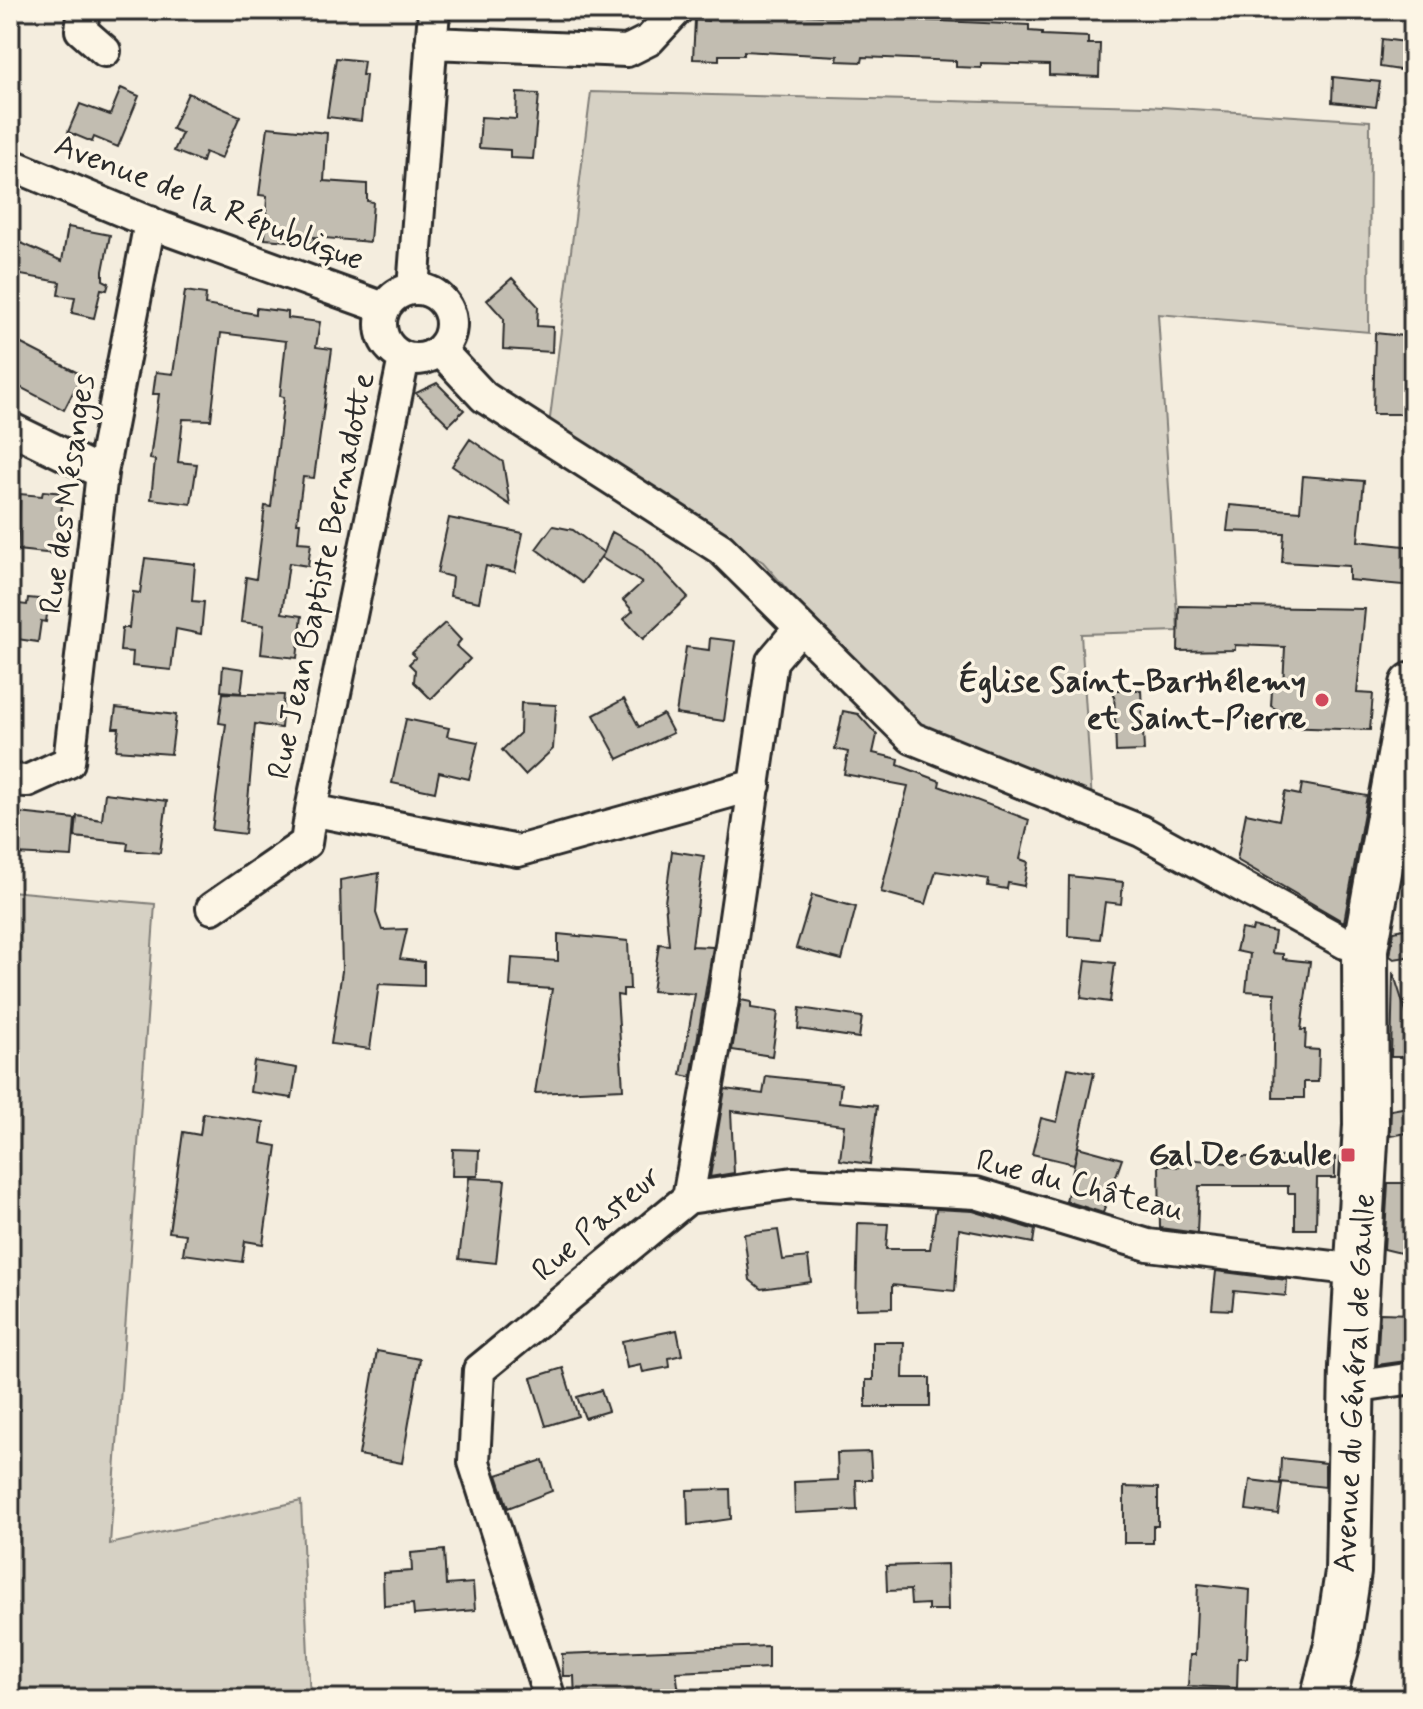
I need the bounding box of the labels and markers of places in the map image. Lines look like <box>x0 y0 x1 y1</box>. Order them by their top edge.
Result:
place label: Église Saint-Barthélemy et Saint-Pierre <box>959 660 1306 740</box>
marker: Église Saint-Barthélemy et Saint-Pierre <box>1313 691 1331 709</box>
place label: Gal De Gaulle <box>1149 1134 1332 1176</box>
marker: Gal De Gaulle <box>1339 1146 1357 1164</box>

